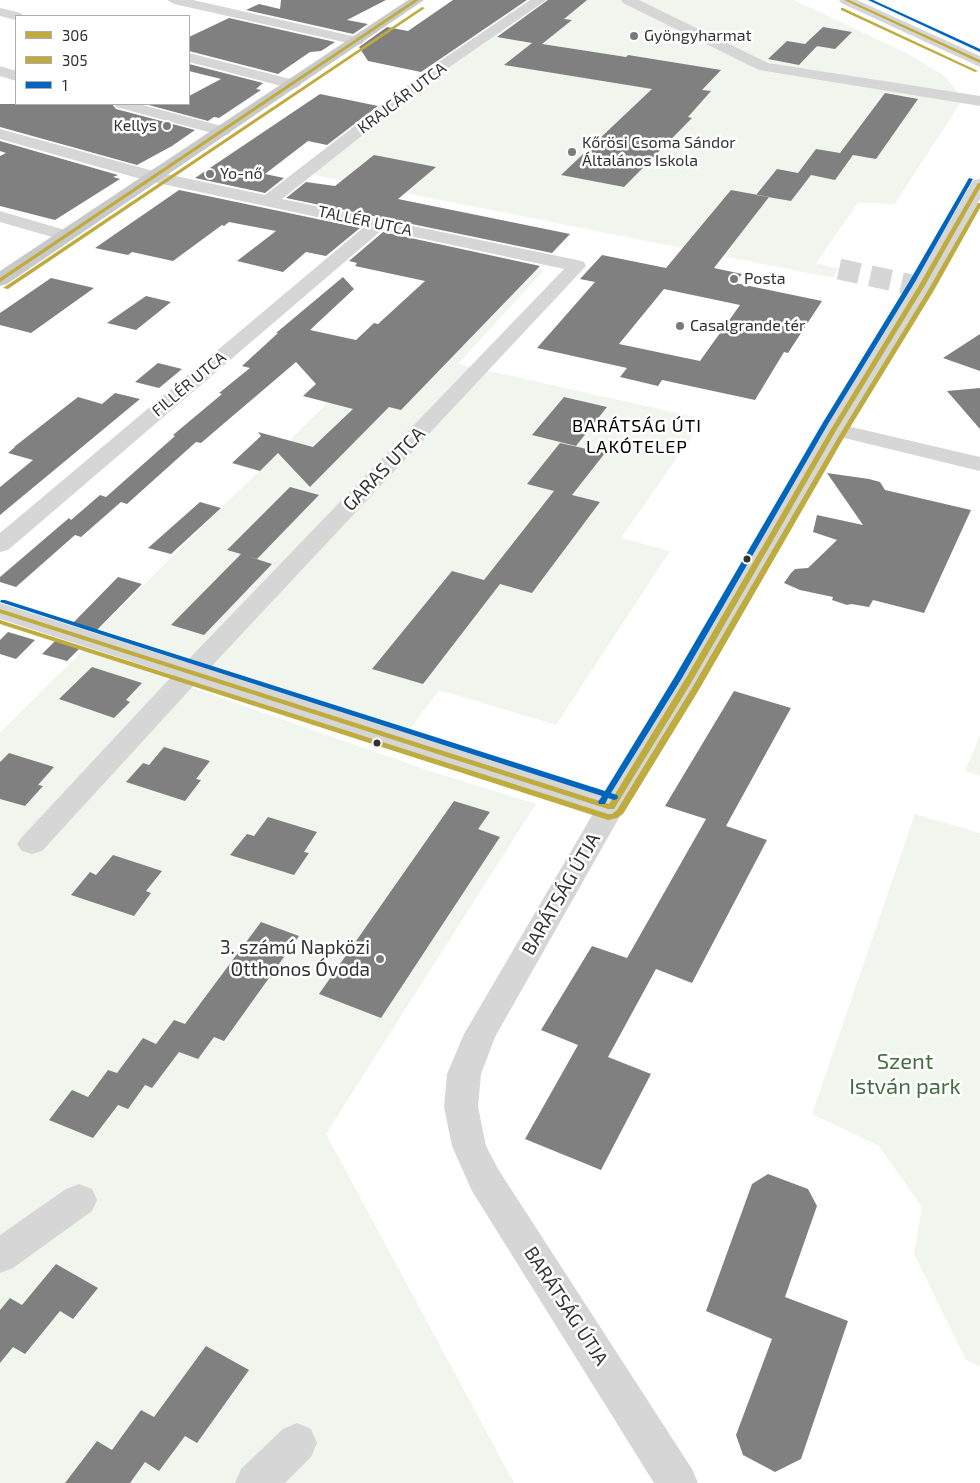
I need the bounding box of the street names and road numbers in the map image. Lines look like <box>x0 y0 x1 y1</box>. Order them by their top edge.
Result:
street label: KRAJCÁR UTCA <box>354 58 450 138</box>
street label: TALLÉR UTCA <box>316 202 414 240</box>
street label: FILLÉR UTCA <box>148 348 230 420</box>
street label: GARAS UTCA <box>338 422 430 516</box>
street label: BARÁTSÁG ÚTJA <box>517 829 605 959</box>
street label: BARÁTSÁG ÚTJA <box>519 1242 613 1370</box>

